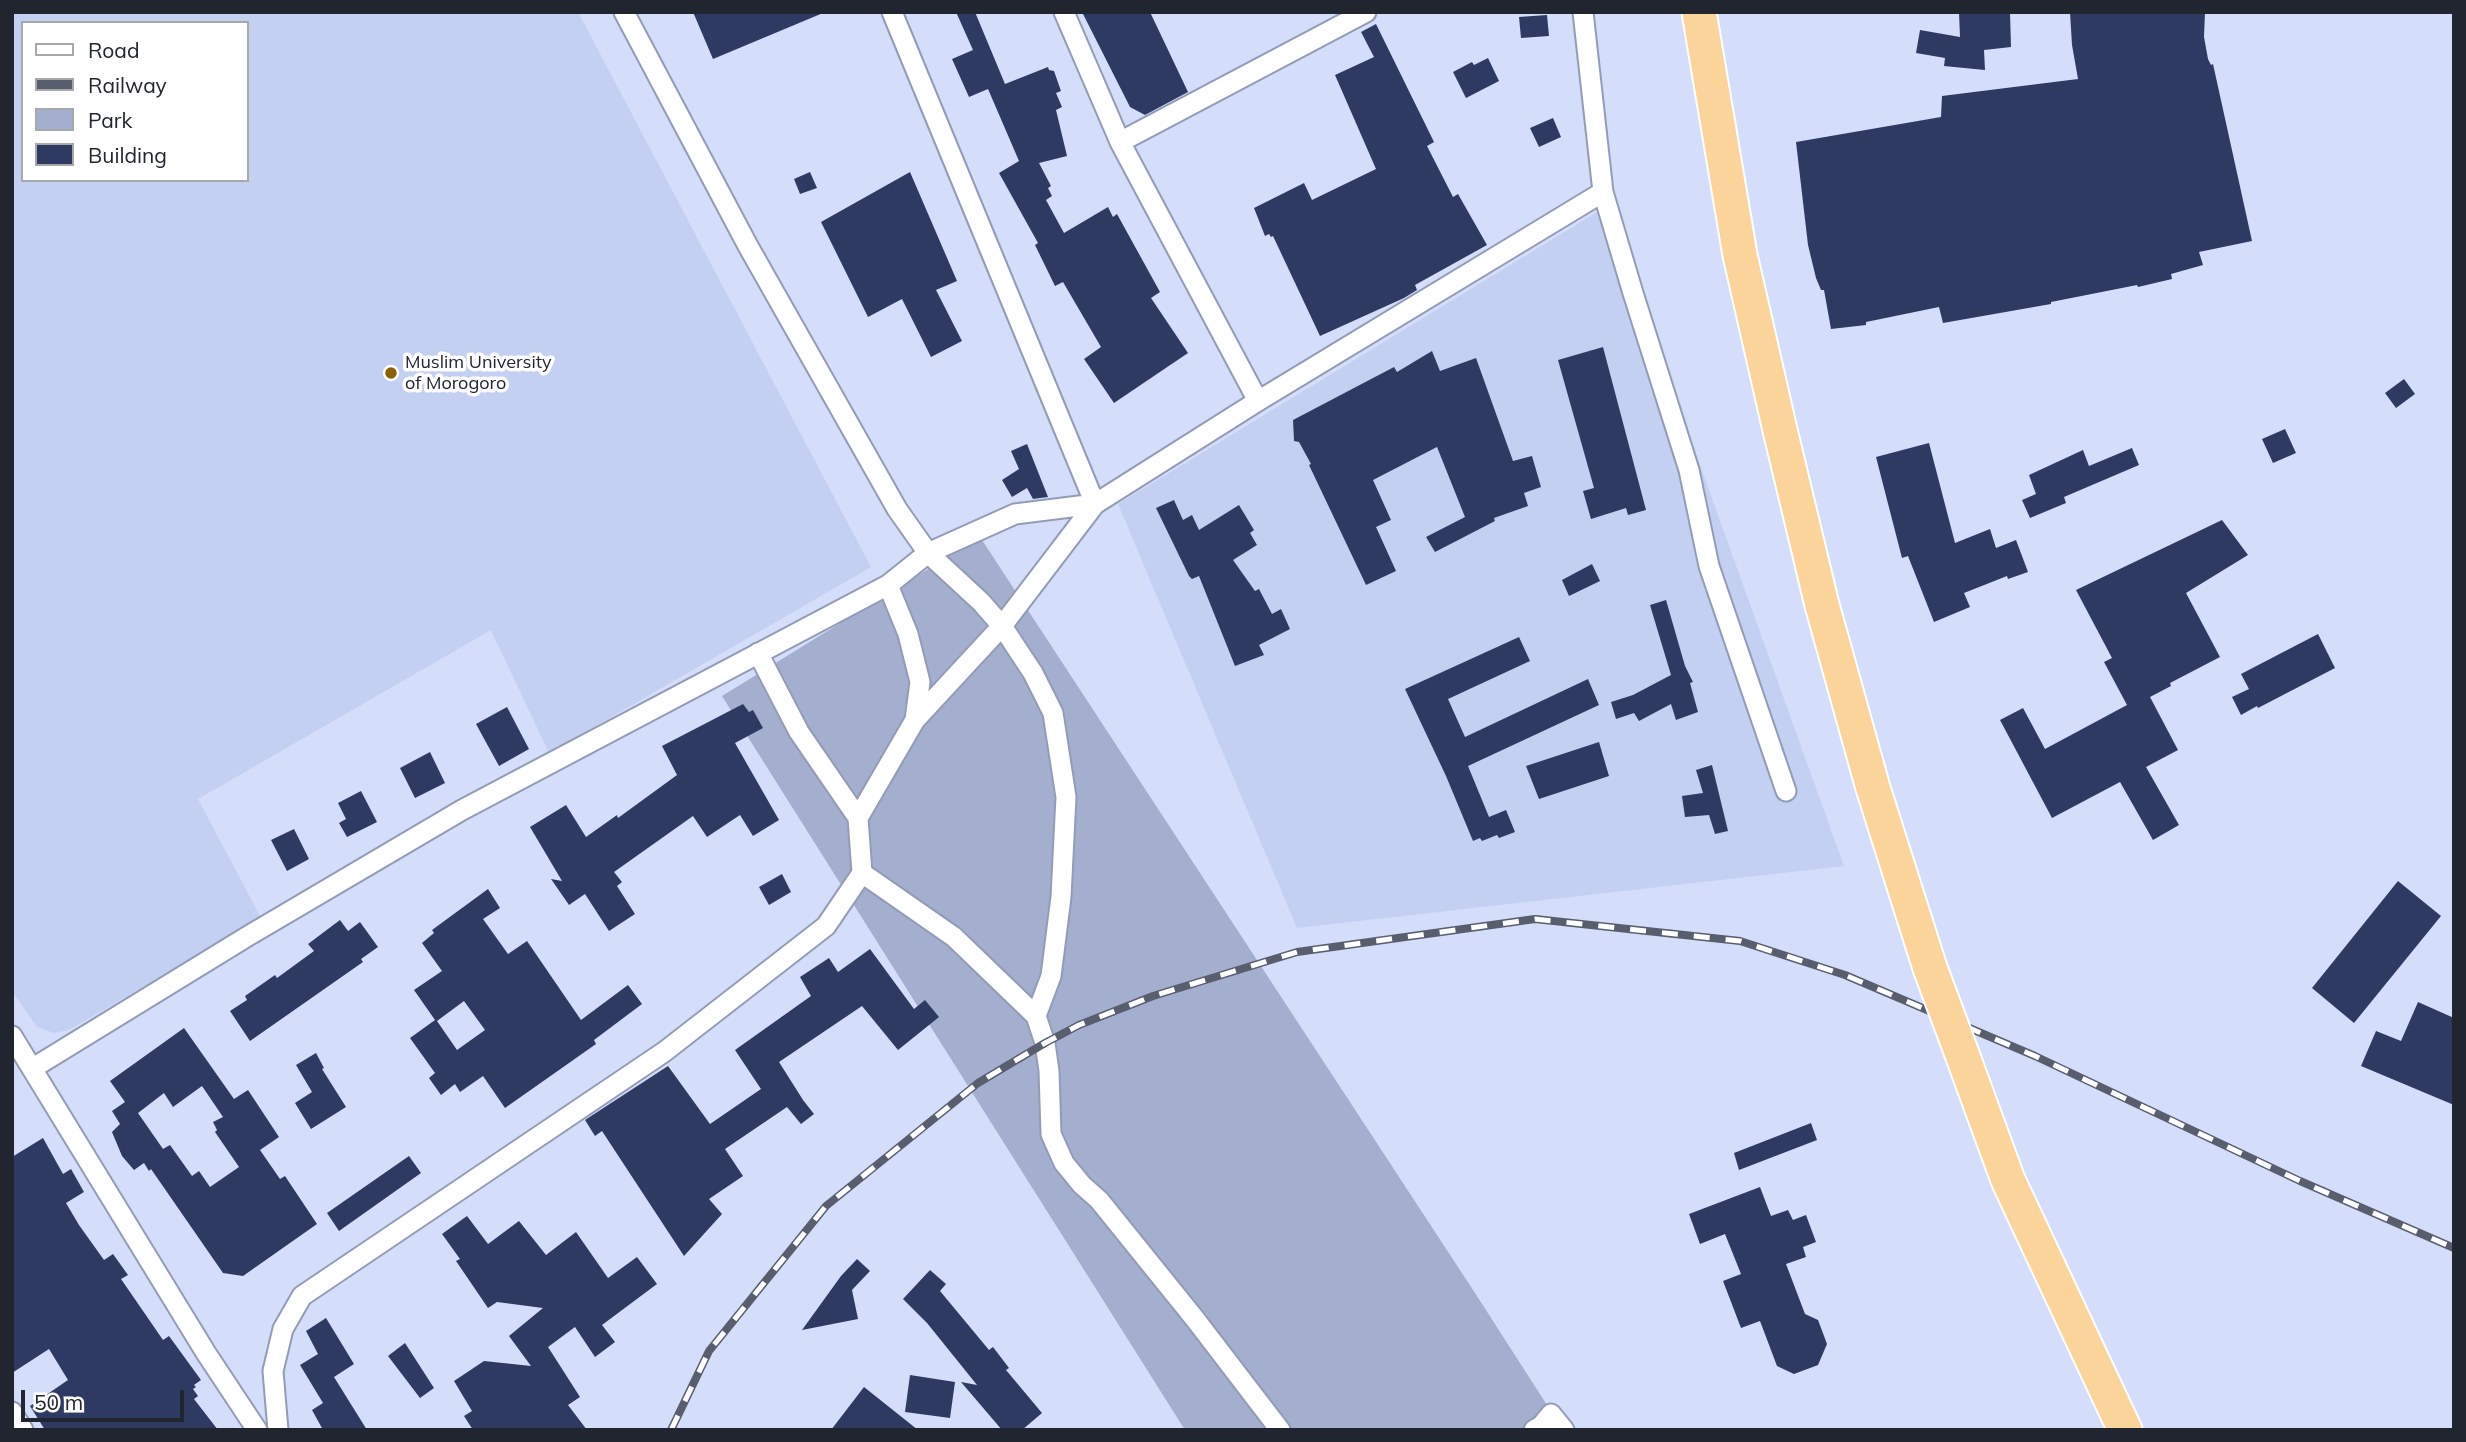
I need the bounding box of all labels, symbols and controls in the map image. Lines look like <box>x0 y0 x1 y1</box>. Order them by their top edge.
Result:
legend <box>21 21 248 182</box>
text: Road <box>88 37 139 63</box>
text: Railway <box>88 72 167 98</box>
text: Park <box>88 107 132 133</box>
text: Building <box>88 142 167 168</box>
place label: Muslim University of Morogoro <box>405 352 552 394</box>
marker: Muslim University of Morogoro <box>383 365 399 381</box>
scale bar <box>24 1376 187 1420</box>
text: 50 m <box>34 1389 83 1415</box>

